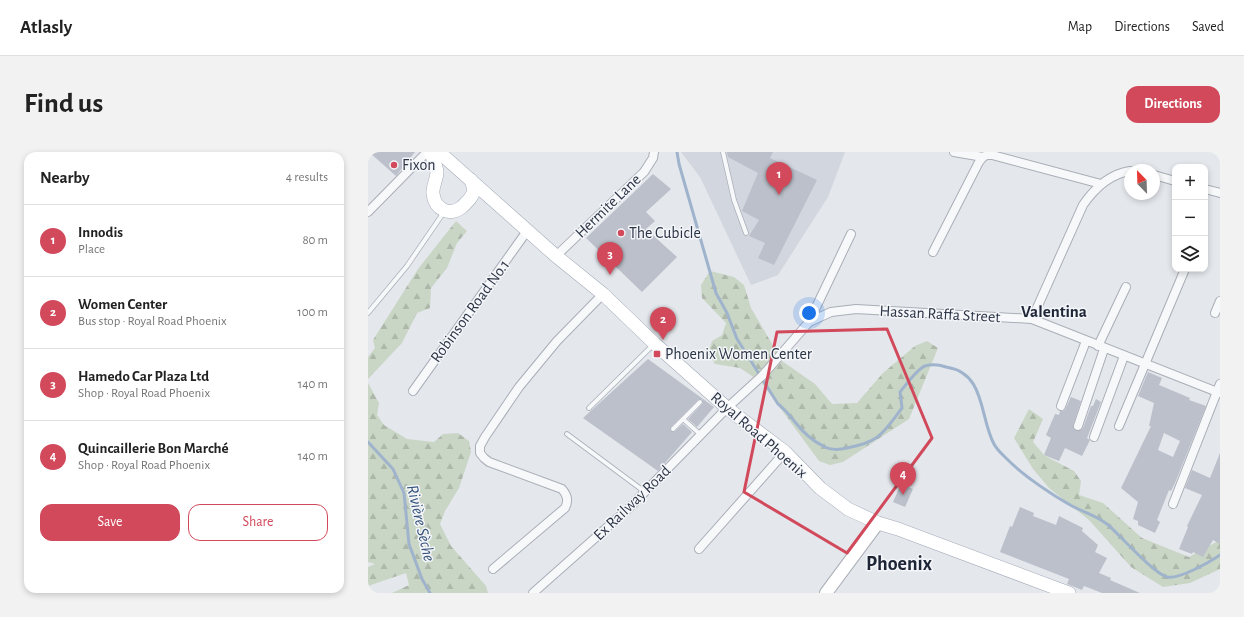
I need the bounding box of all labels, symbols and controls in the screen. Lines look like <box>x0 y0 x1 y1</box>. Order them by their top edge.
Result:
text: Atlasly <box>20 18 72 37</box>
text: Map <box>1068 20 1092 34</box>
text: Directions <box>1114 20 1170 34</box>
text: Saved <box>1192 20 1224 34</box>
button: Directions <box>1126 86 1220 123</box>
text: Find us <box>24 90 103 118</box>
place label: Fixon <box>402 157 435 173</box>
marker: Fixon <box>389 160 399 170</box>
pin: 1 <box>766 162 792 195</box>
north arrow <box>1124 164 1160 200</box>
map controls <box>1172 164 1208 272</box>
button: + <box>1172 164 1208 200</box>
text: Nearby <box>40 169 90 186</box>
text: 4 results <box>286 171 328 184</box>
street label: Hermite Lane <box>572 171 644 241</box>
button: − <box>1172 200 1208 236</box>
text: Innodis <box>78 225 123 240</box>
place label: The Cubicle <box>629 225 701 241</box>
marker: The Cubicle <box>616 228 626 238</box>
text: 1 <box>51 234 55 247</box>
text: 80 m <box>302 234 328 247</box>
button: layers <box>1172 236 1208 272</box>
pin: 3 <box>597 242 623 275</box>
text: Place <box>78 243 105 256</box>
street label: Robinson Road No.1 <box>428 257 512 365</box>
text: Women Center <box>78 297 167 312</box>
your location <box>799 303 819 323</box>
street label: Hassan Raffa Street <box>879 303 1001 325</box>
district label: Valentina <box>1021 303 1087 320</box>
text: 2 <box>50 306 56 319</box>
text: 100 m <box>297 306 328 319</box>
pin: 2 <box>650 307 676 340</box>
text: Bus stop · Royal Road Phoenix <box>78 315 227 328</box>
place label: Phoenix Women Center <box>665 346 813 362</box>
marker: Phoenix Women Center <box>652 349 662 359</box>
text: Hamedo Car Plaza Ltd <box>78 369 209 384</box>
text: 3 <box>50 378 56 391</box>
text: 140 m <box>298 378 328 391</box>
text: Shop · Royal Road Phoenix <box>78 387 210 400</box>
street label: Royal Road Phoenix <box>707 389 810 482</box>
text: Quincaillerie Bon Marché <box>78 441 229 456</box>
text: 4 <box>50 450 56 463</box>
text: 140 m <box>298 450 328 463</box>
text: Shop · Royal Road Phoenix <box>78 459 210 472</box>
street label: Ex Railway Road <box>590 462 674 544</box>
pin: 4 <box>890 462 916 495</box>
water label: Rivière Sèche <box>404 483 438 563</box>
button: Save <box>40 504 180 541</box>
button: Share <box>188 504 328 541</box>
district label: Phoenix <box>866 554 933 574</box>

